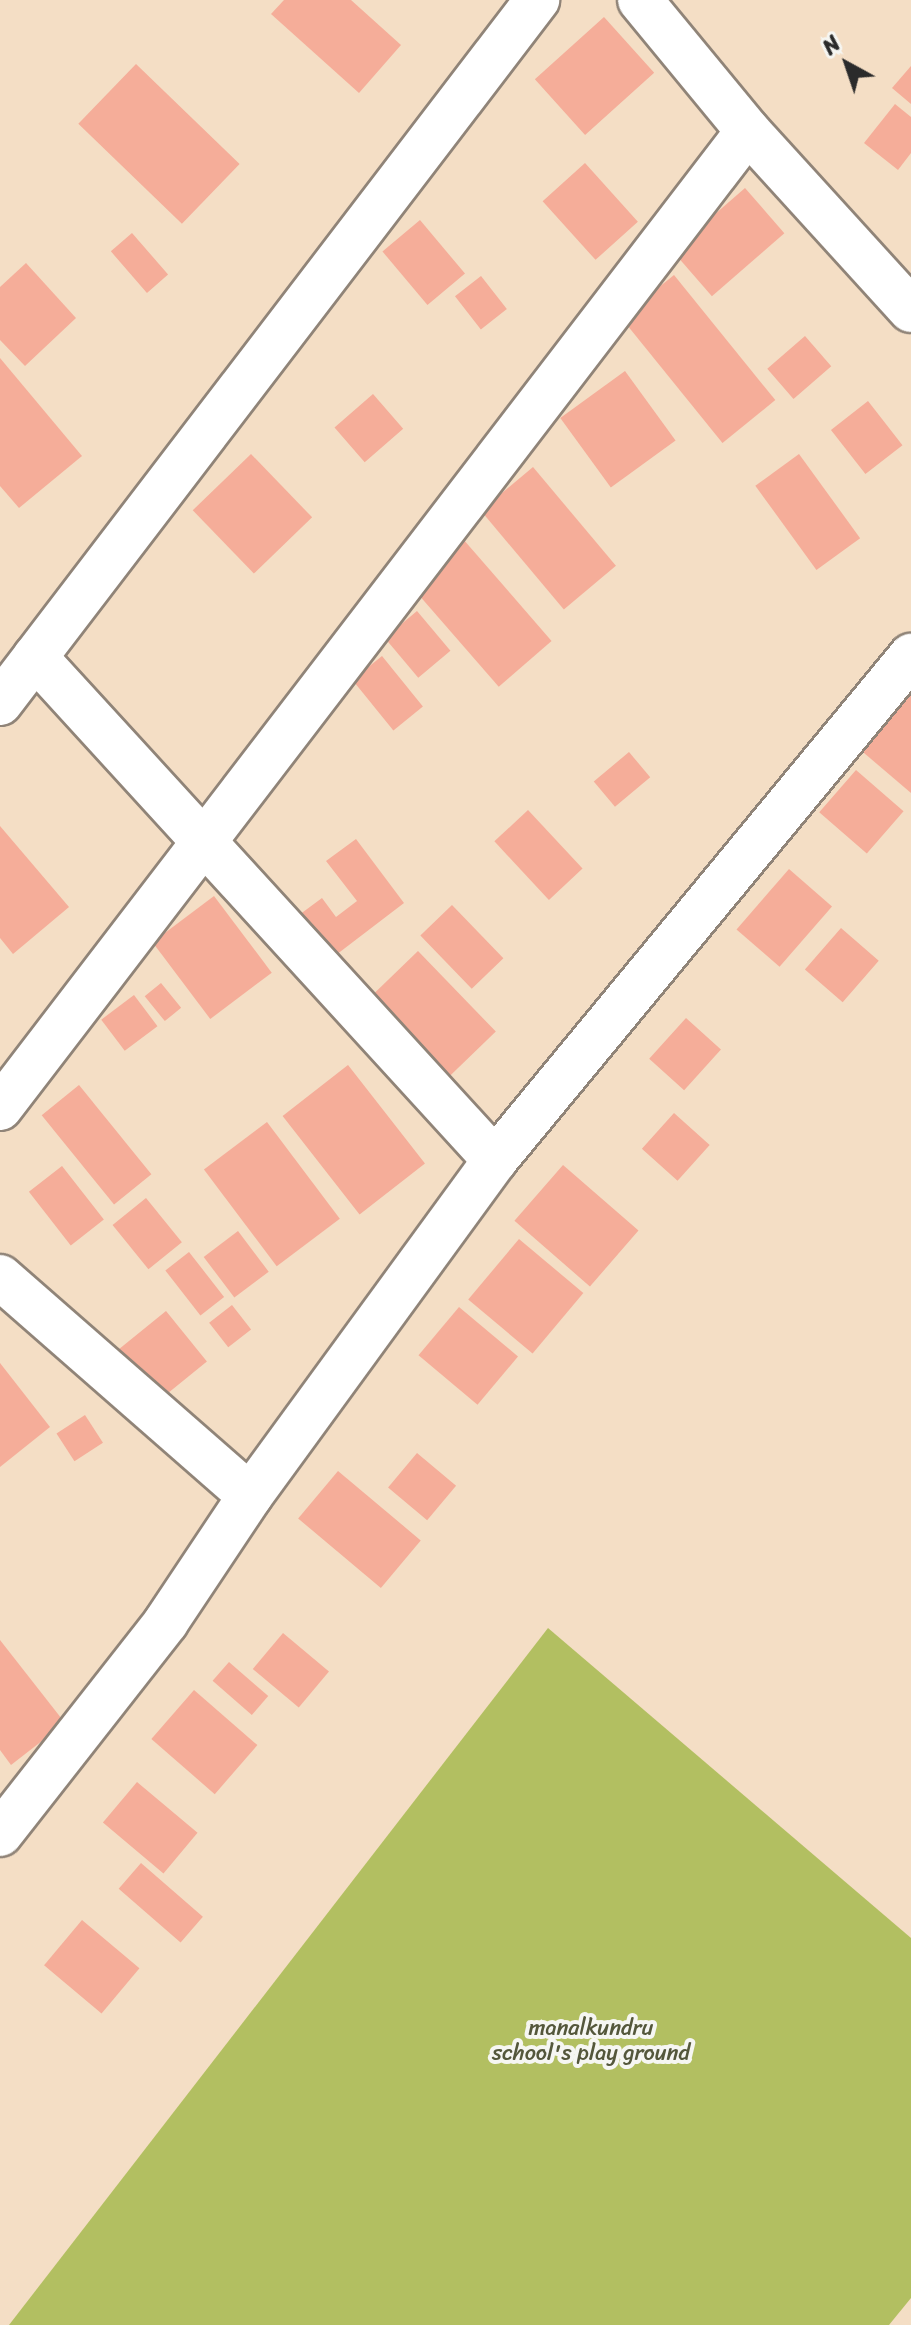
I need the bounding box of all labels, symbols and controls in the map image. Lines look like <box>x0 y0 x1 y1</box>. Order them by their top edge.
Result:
north arrow <box>807 24 887 104</box>
text: N <box>813 25 850 65</box>
park label: manalkundru school's play ground <box>492 2014 690 2066</box>

